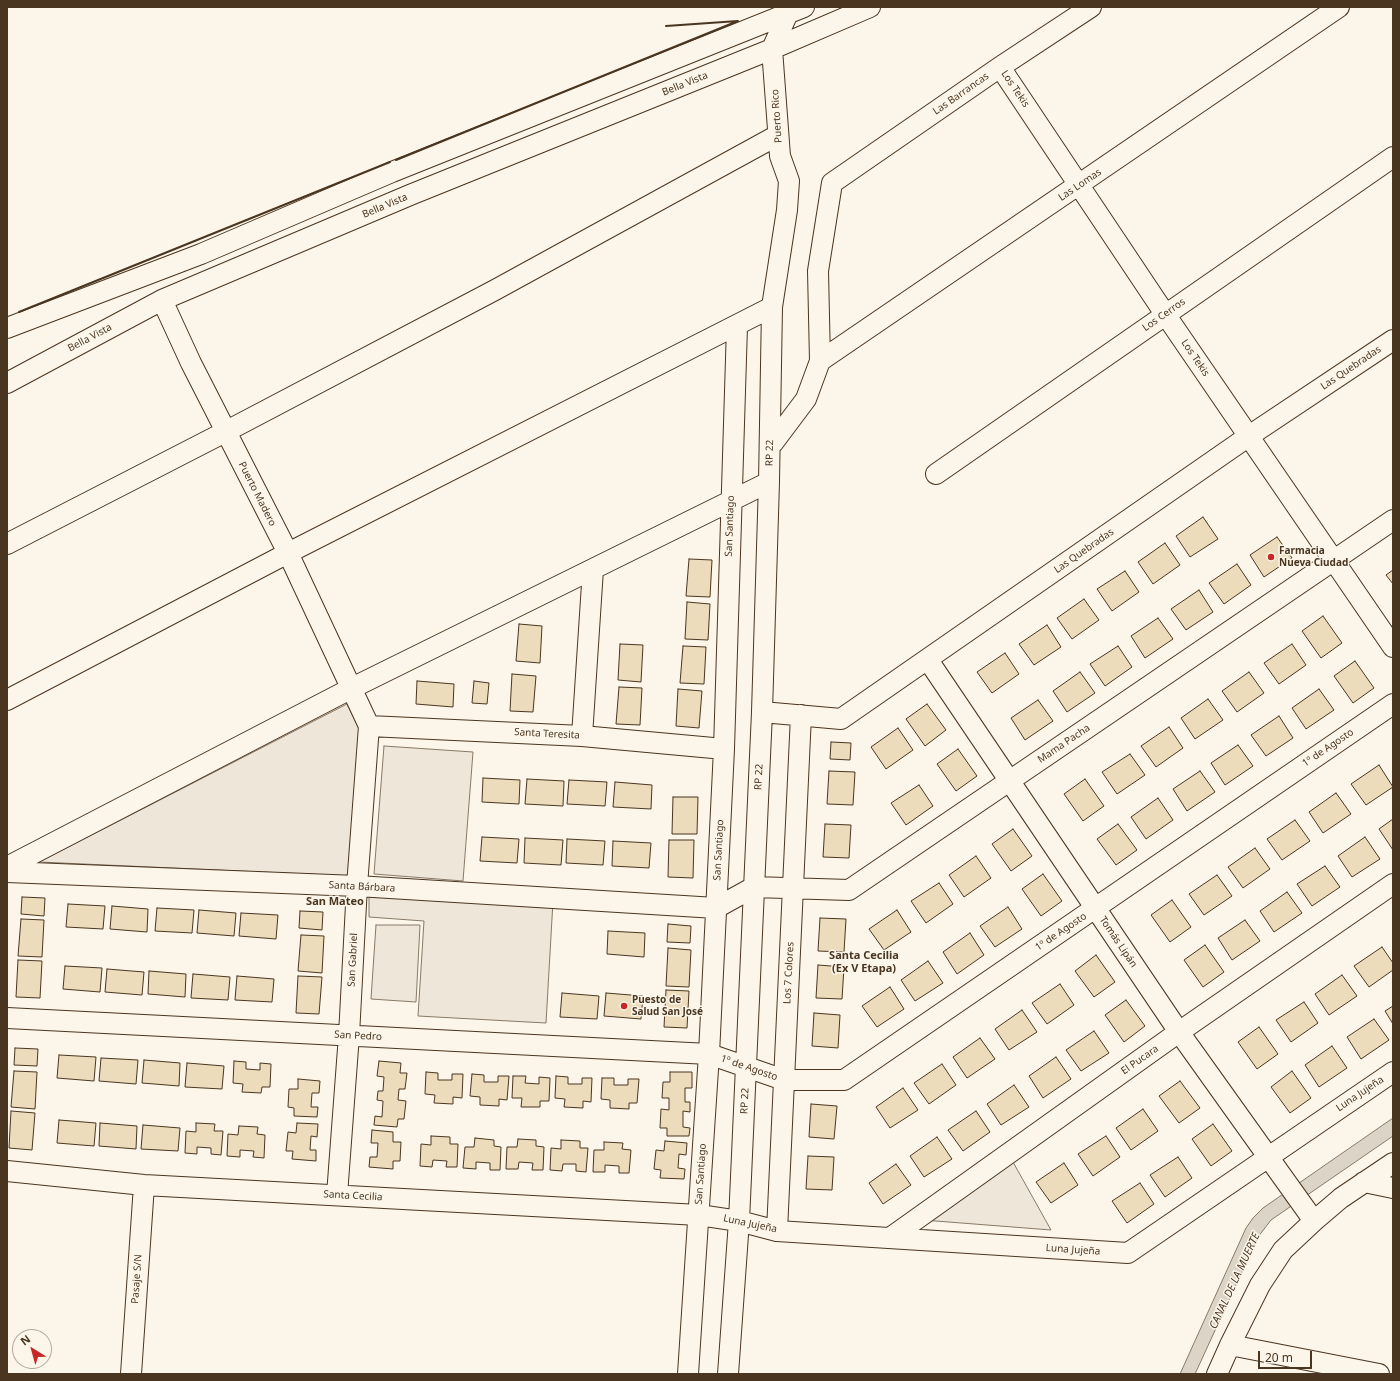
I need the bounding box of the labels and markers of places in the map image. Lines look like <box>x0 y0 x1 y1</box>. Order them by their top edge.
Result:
place label: Farmacia Nueva Ciudad <box>1279 545 1348 568</box>
marker: Farmacia Nueva Ciudad <box>1266 552 1276 562</box>
place label: Puesto de Salud San José <box>632 994 703 1018</box>
marker: Puesto de Salud San José <box>619 1001 629 1011</box>

